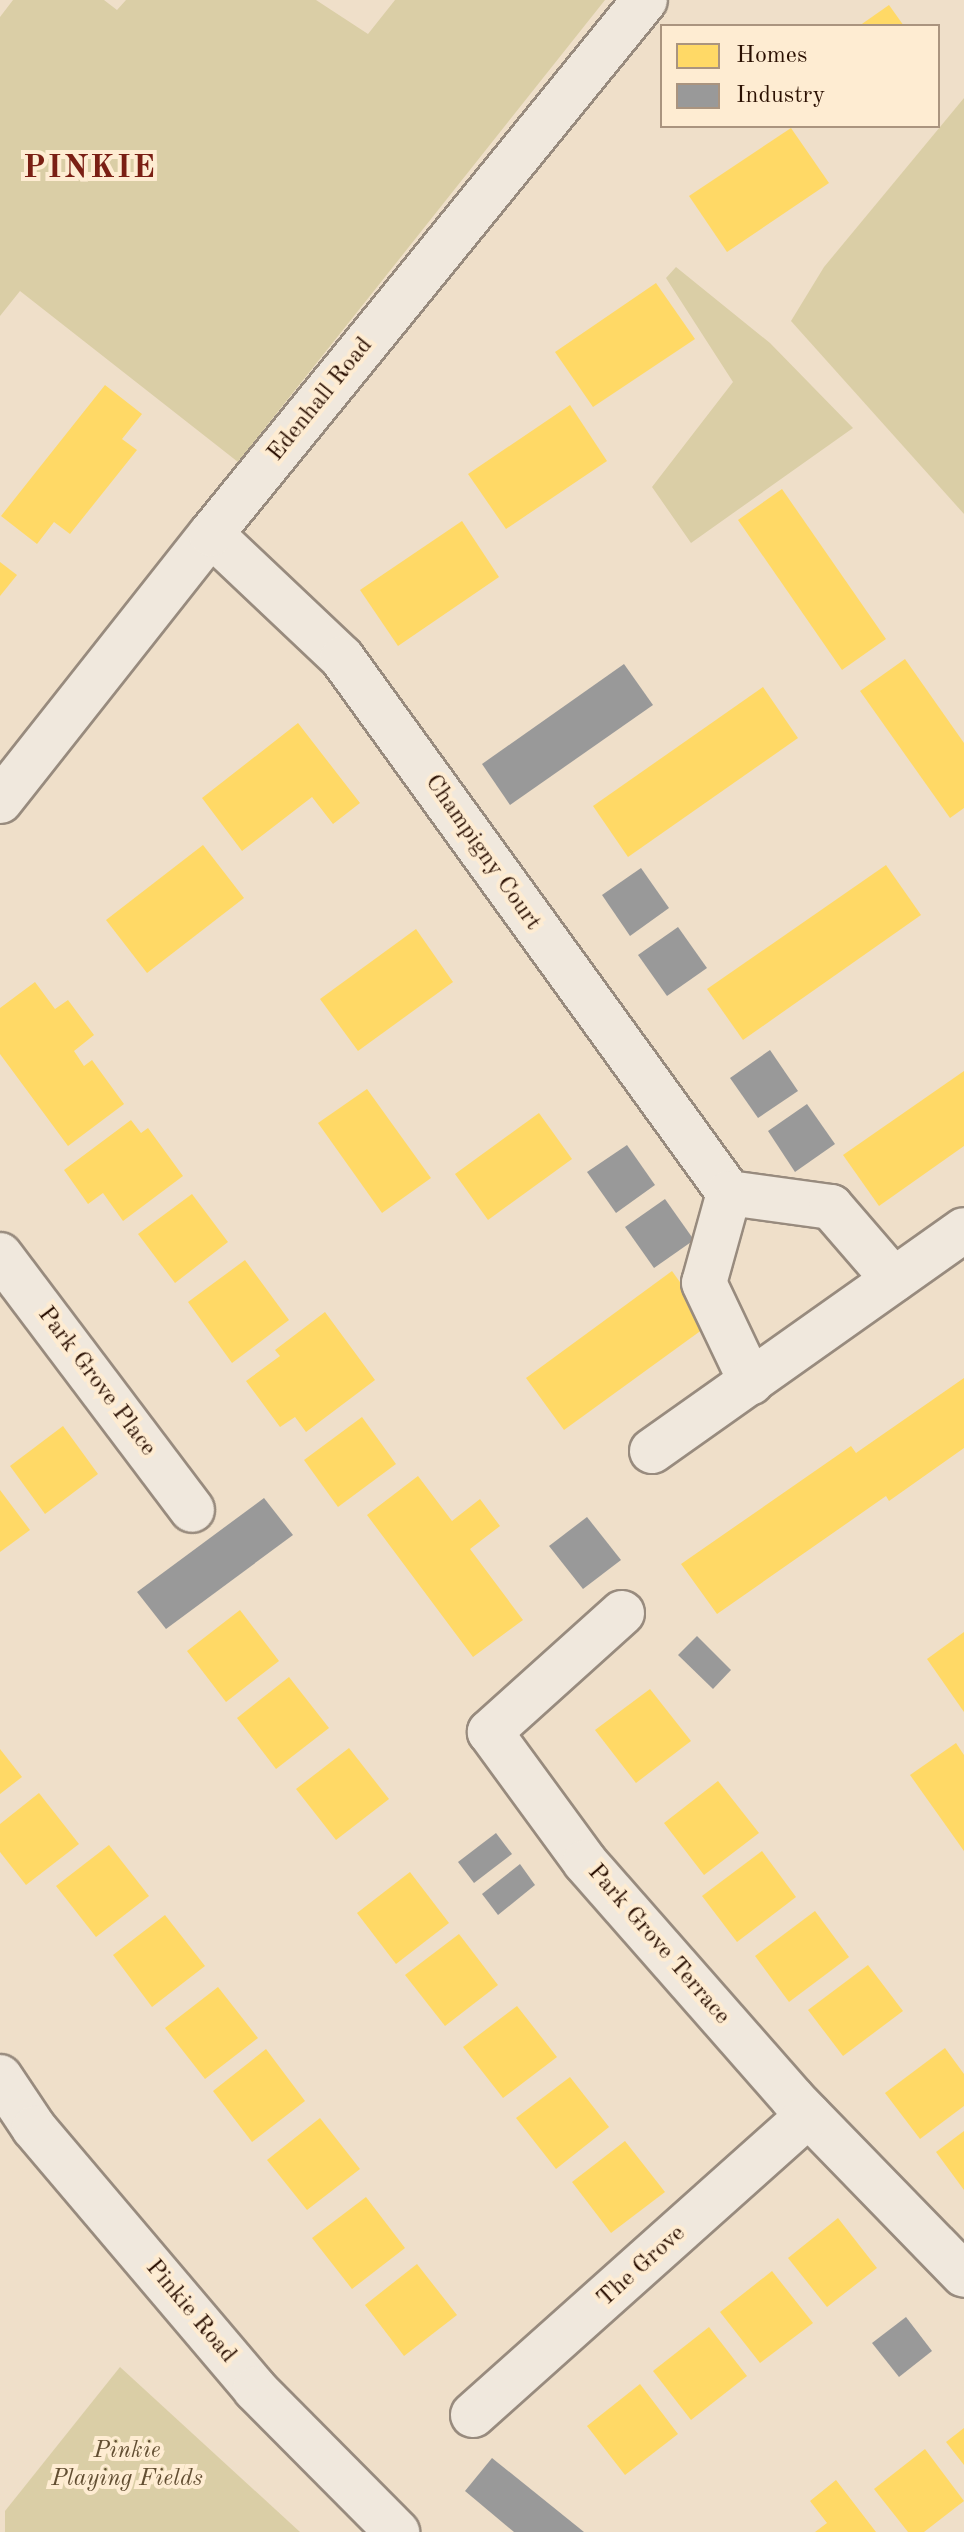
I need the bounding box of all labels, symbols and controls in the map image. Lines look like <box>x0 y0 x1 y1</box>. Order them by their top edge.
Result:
legend <box>660 24 940 128</box>
text: Homes <box>736 44 807 68</box>
text: Industry <box>736 84 825 108</box>
district label: PINKIE <box>23 150 157 188</box>
street label: Edenhall Road <box>262 332 380 468</box>
street label: Champigny Court <box>418 770 546 936</box>
street label: Park Grove Place <box>30 1302 162 1462</box>
street label: Park Grove Terrace <box>581 1859 735 2031</box>
street label: The Grove <box>592 2220 692 2314</box>
street label: Pinkie Road <box>138 2255 242 2369</box>
park label: Pinkie Playing Fields <box>51 2438 203 2494</box>

